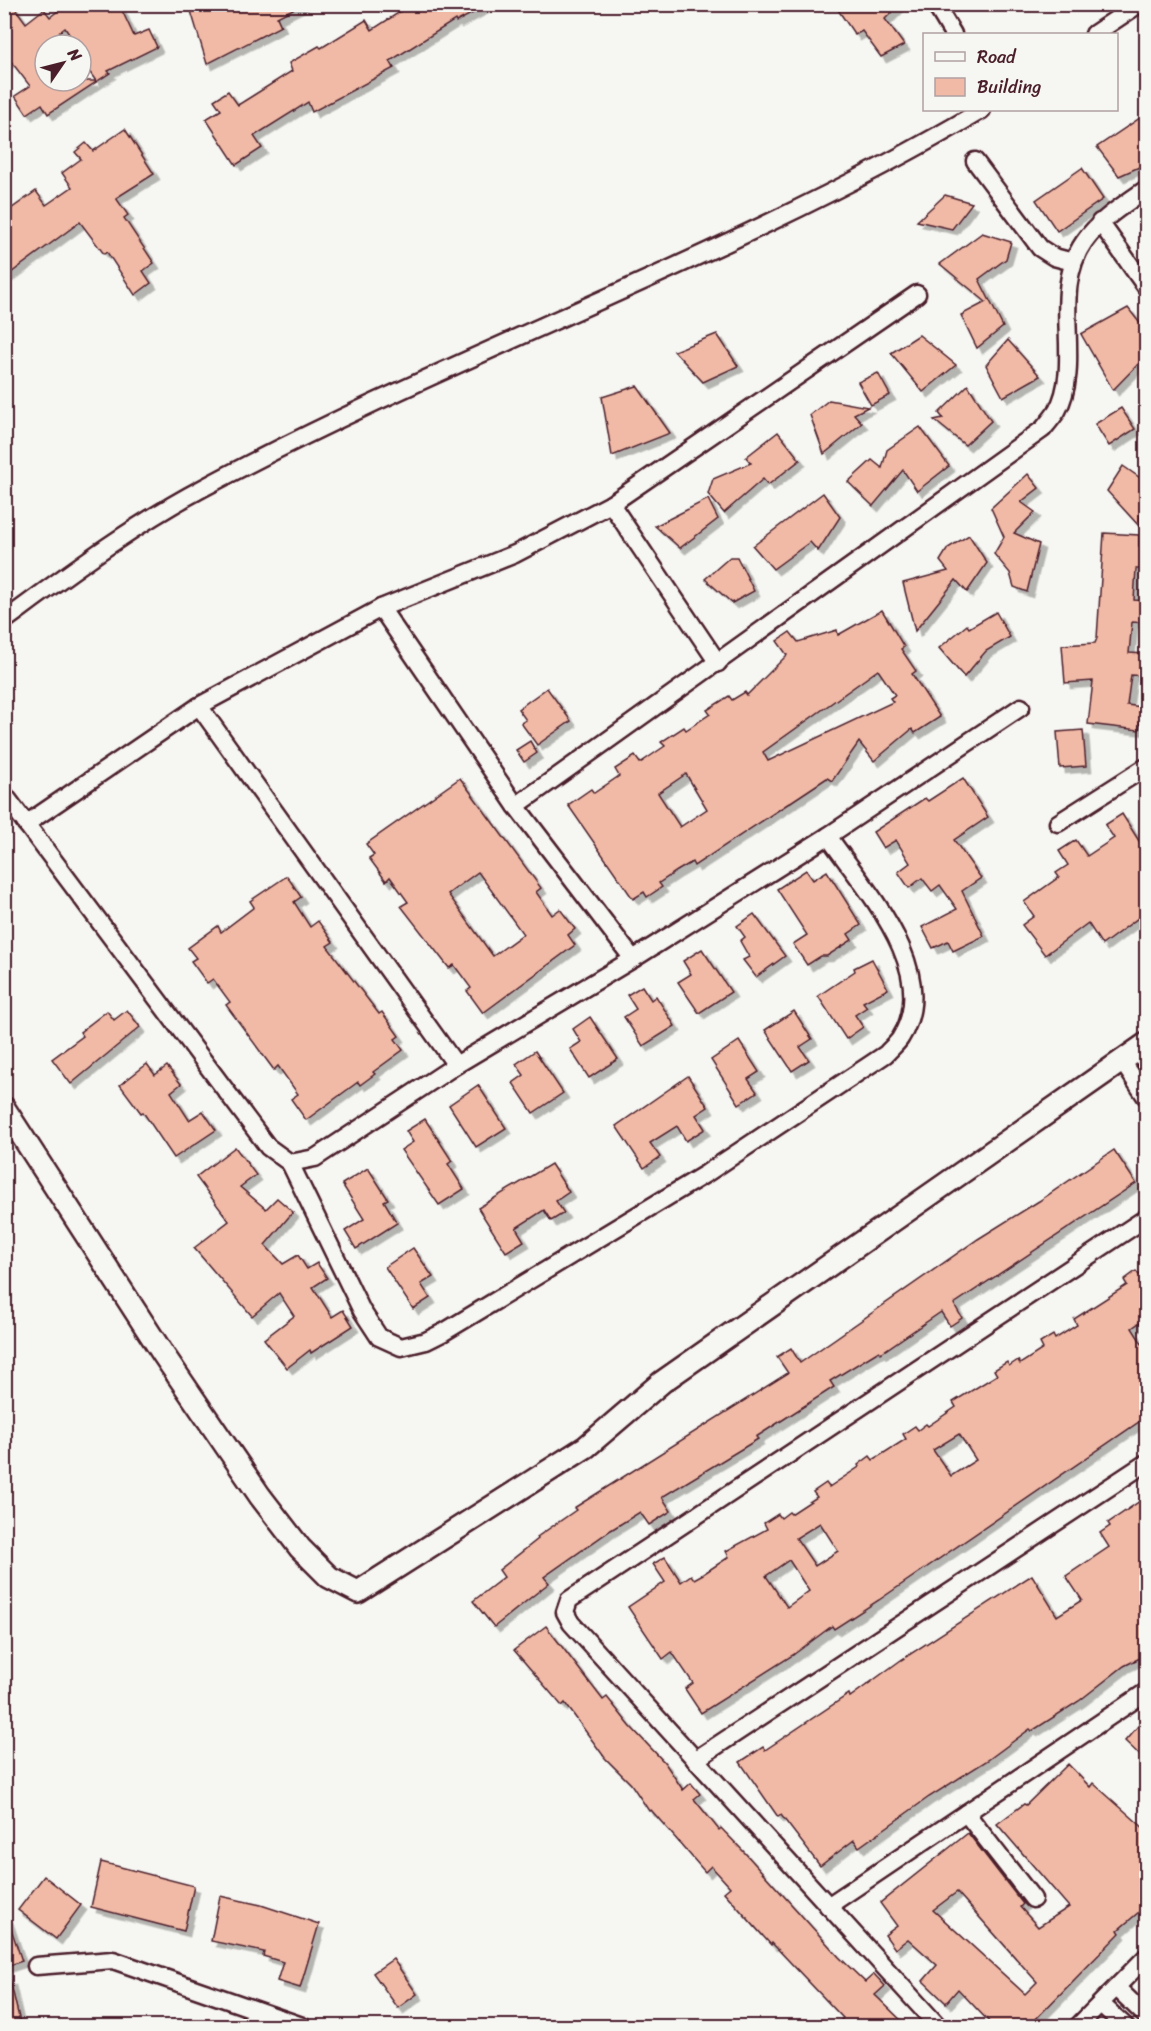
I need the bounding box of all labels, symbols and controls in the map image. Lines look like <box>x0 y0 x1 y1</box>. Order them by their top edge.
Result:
north arrow <box>33 33 93 93</box>
legend <box>923 33 1118 111</box>
text: N <box>59 41 90 68</box>
text: Road <box>977 41 1017 73</box>
text: Building <box>977 71 1041 103</box>

